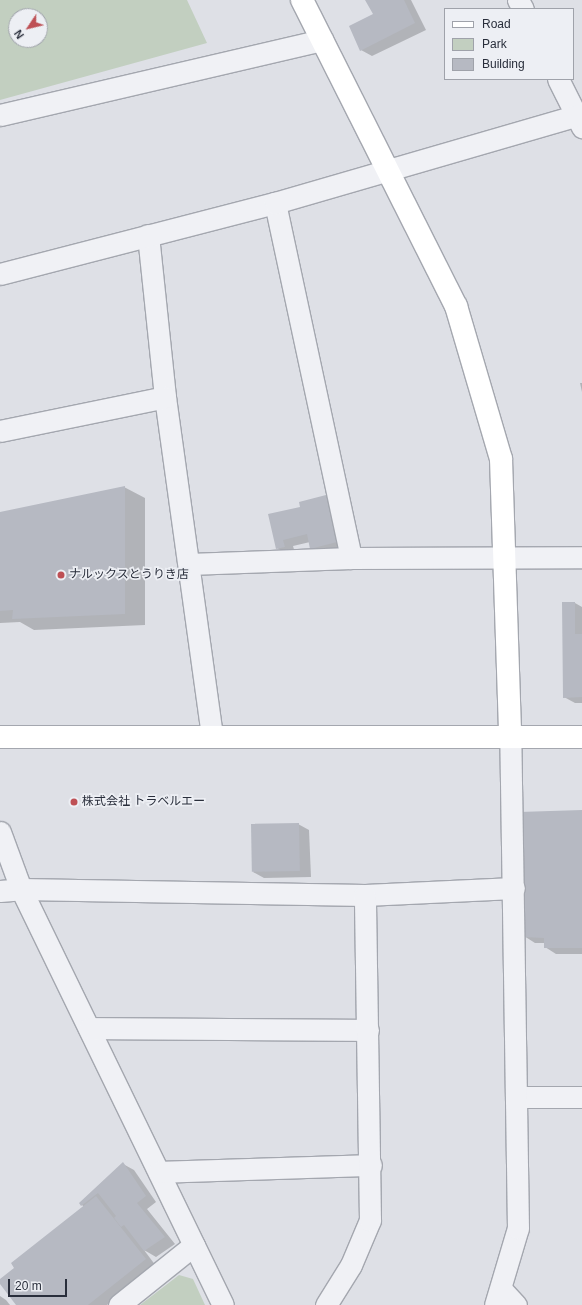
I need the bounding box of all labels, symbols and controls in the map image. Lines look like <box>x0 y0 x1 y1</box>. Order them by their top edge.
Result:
north arrow <box>8 8 48 48</box>
legend <box>444 8 574 80</box>
text: Road <box>482 17 511 31</box>
text: N <box>12 28 26 41</box>
text: Park <box>482 37 507 51</box>
text: Building <box>482 57 525 71</box>
place label: ナルックスとうりき店 <box>69 568 189 582</box>
marker: ナルックスとうりき店 <box>56 570 66 580</box>
place label: 株式会社 トラベルエー <box>82 795 205 809</box>
marker: 株式会社 トラベルエー <box>69 797 79 807</box>
scale bar <box>10 1271 69 1297</box>
text: 20 m <box>15 1279 42 1293</box>

